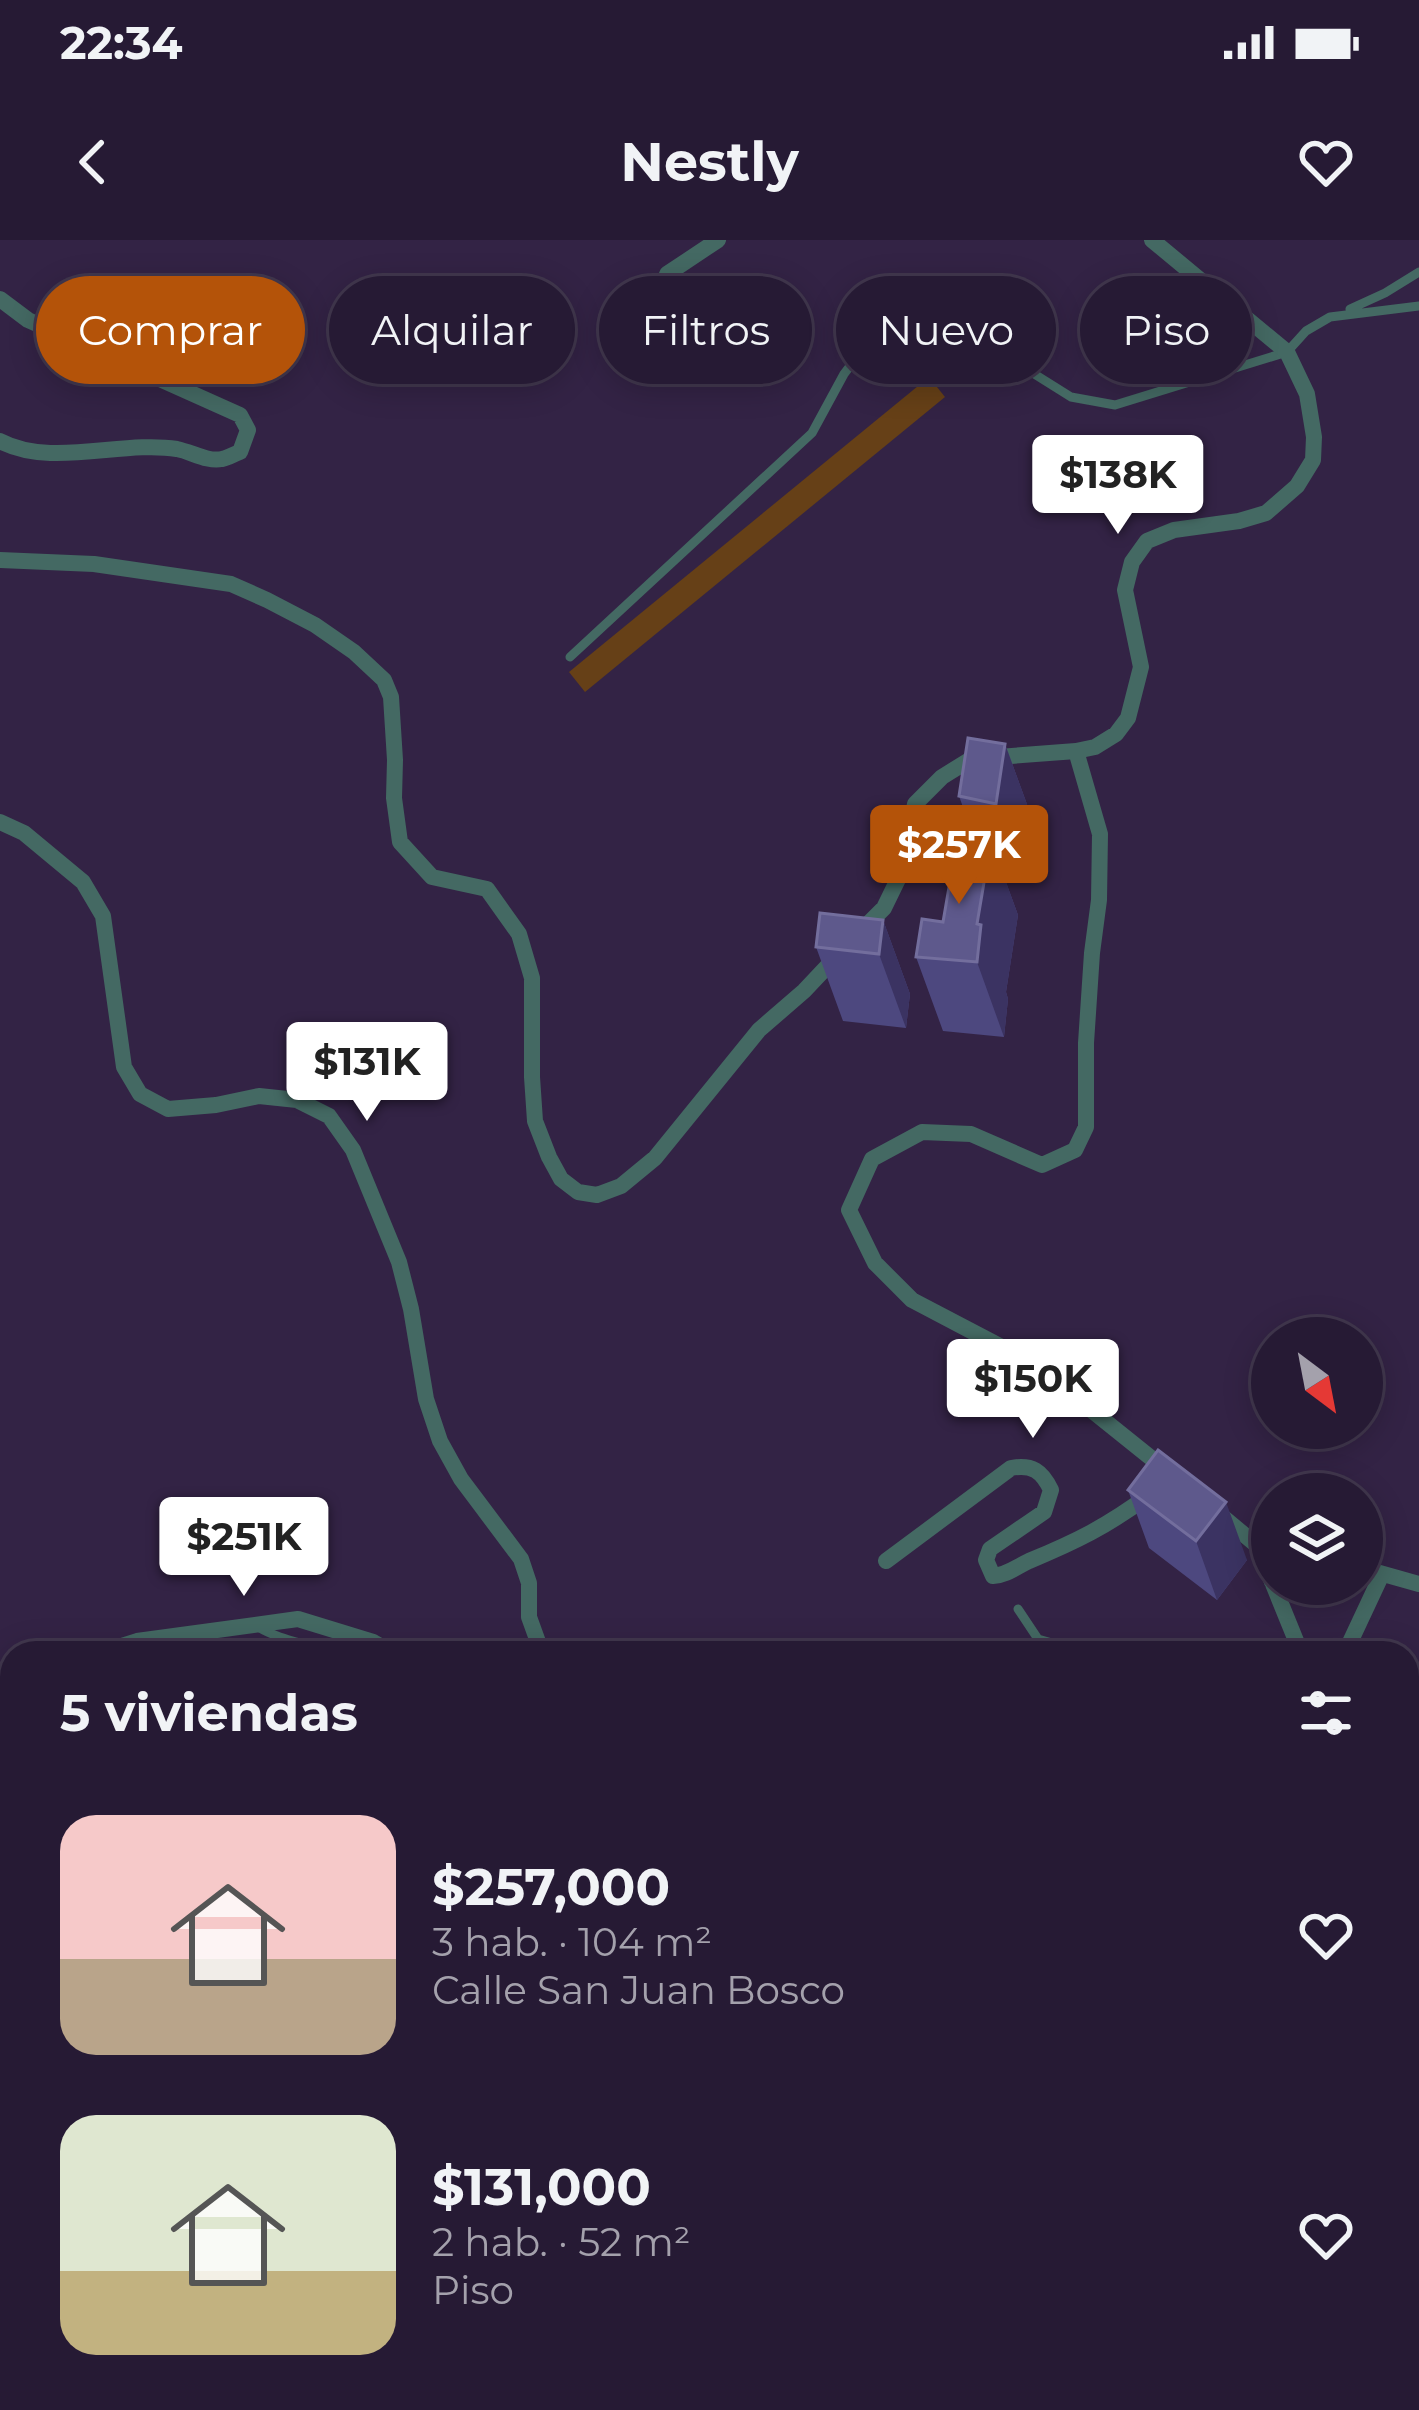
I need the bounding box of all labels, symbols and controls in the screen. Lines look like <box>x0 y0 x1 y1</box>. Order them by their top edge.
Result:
text: 22:34 <box>60 15 183 70</box>
icon: back <box>60 129 126 195</box>
text: Nestly <box>620 129 799 195</box>
icon: heart <box>1293 129 1359 195</box>
chip: Comprar <box>36 276 305 384</box>
chip: Alquilar <box>329 276 575 384</box>
chip: Filtros <box>599 276 812 384</box>
chip: Nuevo <box>836 276 1056 384</box>
chip: Piso <box>1080 276 1252 384</box>
pin: $138K <box>1034 435 1202 537</box>
text: $138K <box>1059 450 1177 498</box>
pin: $257K <box>875 805 1043 907</box>
text: $257K <box>897 820 1021 868</box>
pin: $131K <box>283 1022 451 1124</box>
text: $131K <box>313 1037 421 1085</box>
north arrow <box>1251 1317 1383 1449</box>
map controls <box>1251 1317 1383 1605</box>
pin: $150K <box>949 1339 1117 1441</box>
text: $150K <box>974 1354 1092 1402</box>
button: layers <box>1251 1473 1383 1605</box>
pin: $251K <box>160 1497 328 1599</box>
text: $251K <box>186 1512 302 1560</box>
icon: filters <box>1293 1680 1359 1746</box>
text: 5 viviendas <box>60 1682 358 1744</box>
text: $257,000 <box>432 1856 670 1918</box>
icon: home <box>156 1863 300 2007</box>
icon: heart <box>1293 1902 1359 1968</box>
text: 3 hab. · 104 m² <box>432 1918 712 1966</box>
text: Calle San Juan Bosco <box>432 1966 845 2014</box>
text: $131,000 <box>432 2156 651 2218</box>
icon: home <box>156 2163 300 2307</box>
icon: heart <box>1293 2202 1359 2268</box>
text: 2 hab. · 52 m² <box>432 2218 691 2266</box>
text: Piso <box>432 2266 514 2314</box>

